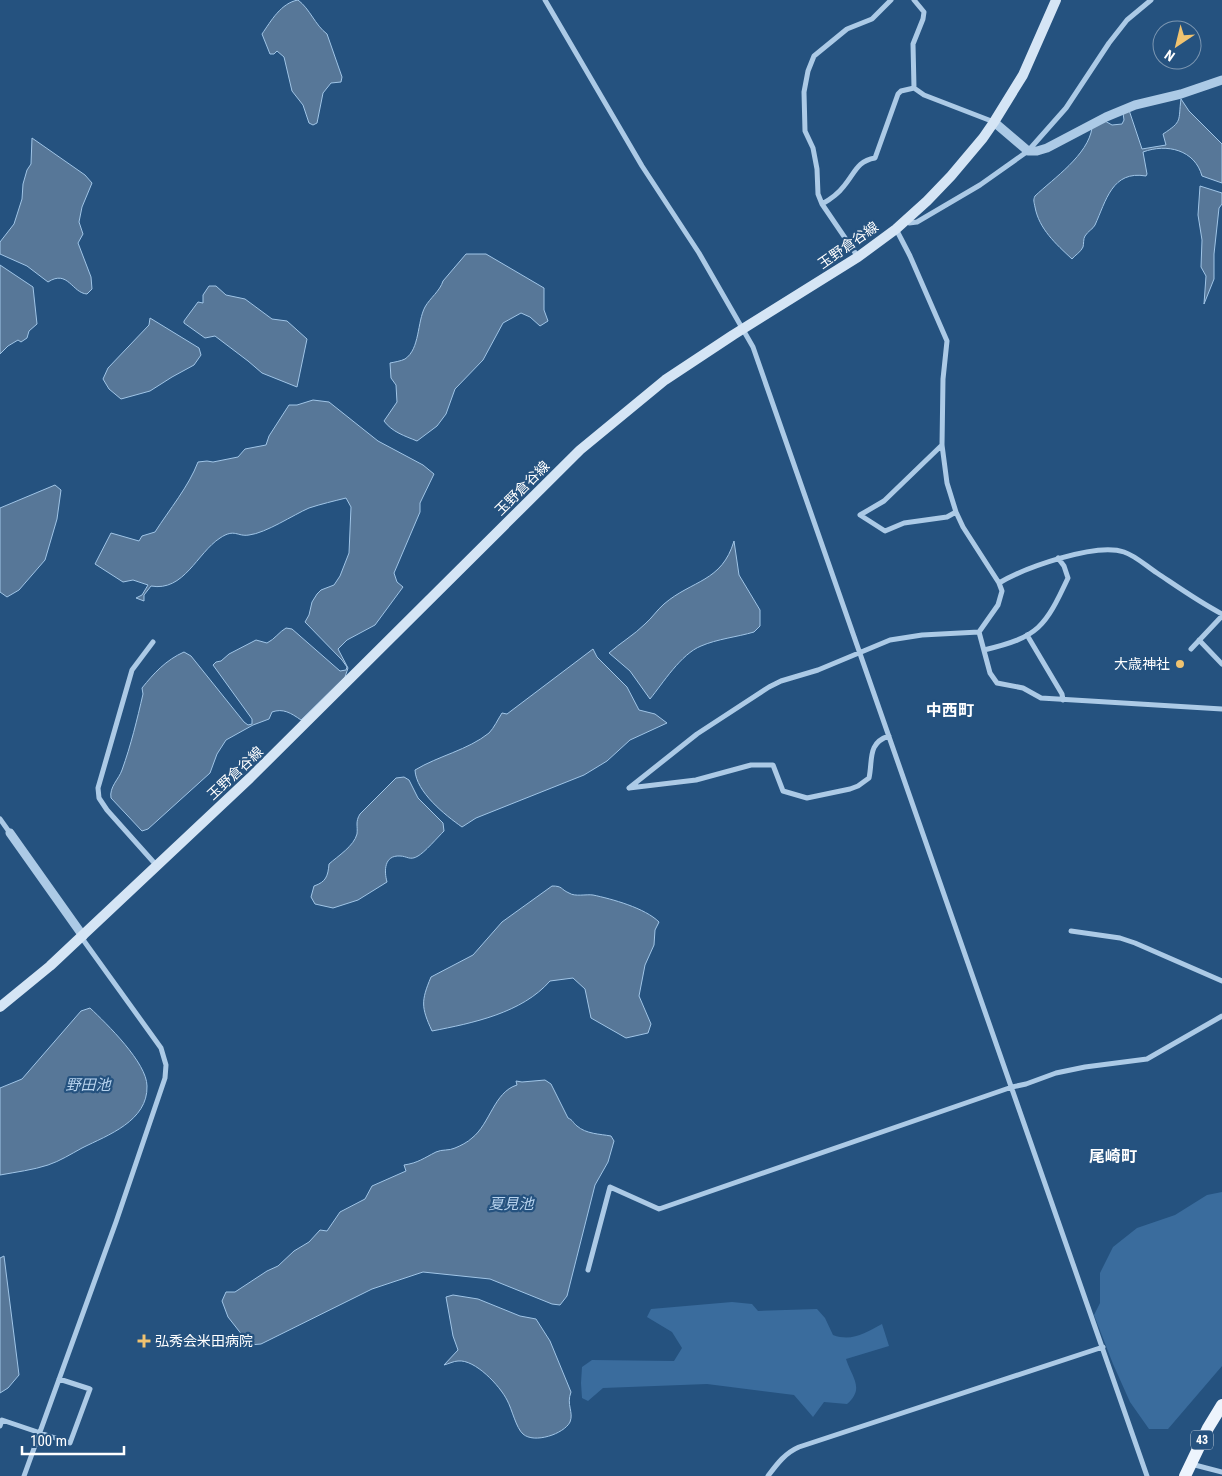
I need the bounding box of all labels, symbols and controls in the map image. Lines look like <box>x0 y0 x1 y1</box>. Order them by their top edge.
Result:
north arrow <box>1152 20 1202 70</box>
text: N <box>1161 47 1178 65</box>
street label: 玉野倉谷線 <box>815 218 881 272</box>
street label: 玉野倉谷線 <box>492 458 552 518</box>
place label: 大歳神社 <box>1114 656 1170 672</box>
marker: 大歳神社 <box>1174 658 1186 670</box>
district label: 中西町 <box>926 701 974 720</box>
street label: 玉野倉谷線 <box>204 743 266 803</box>
water label: 野田池 <box>65 1076 112 1094</box>
district label: 尾崎町 <box>1089 1147 1137 1166</box>
water label: 夏見池 <box>488 1195 535 1213</box>
place label: 弘秀会米田病院 <box>155 1333 253 1349</box>
marker: 弘秀会米田病院 <box>137 1334 151 1348</box>
scale bar <box>22 1424 125 1456</box>
road number: 43 <box>1191 1430 1213 1450</box>
text: 100 m <box>30 1432 67 1450</box>

